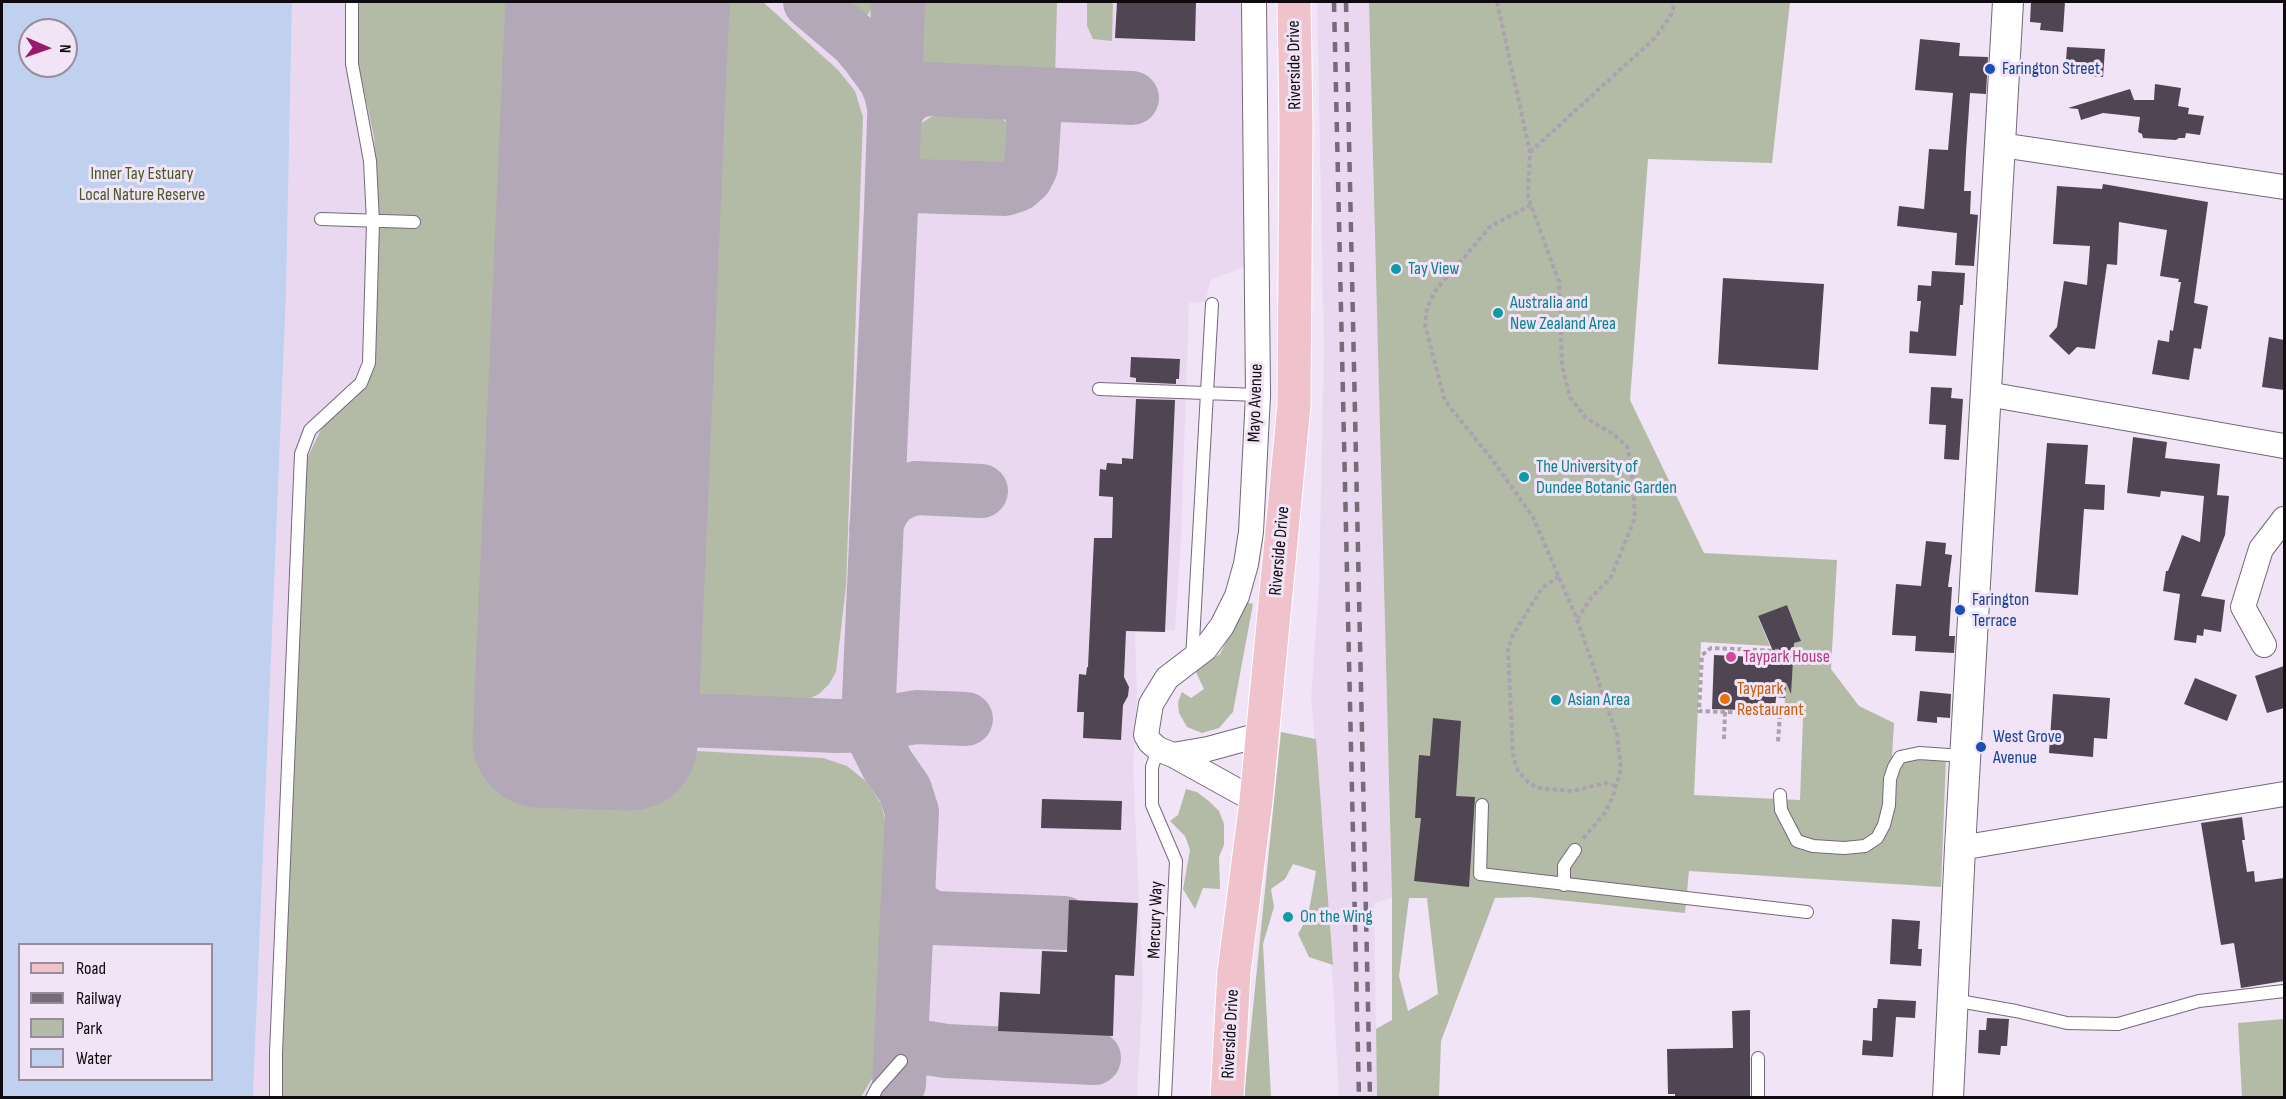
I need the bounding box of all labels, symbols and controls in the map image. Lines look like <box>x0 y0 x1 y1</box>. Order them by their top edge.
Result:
north arrow <box>18 18 78 78</box>
street label: Riverside Drive <box>1283 20 1307 110</box>
text: N <box>55 44 74 53</box>
place label: Farington Street <box>2002 58 2100 80</box>
marker: Farington Street <box>1983 62 1997 76</box>
park label: Inner Tay Estuary Local Nature Reserve <box>79 163 205 206</box>
place label: Tay View <box>1408 258 1459 280</box>
marker: Tay View <box>1389 262 1403 276</box>
place label: Australia and New Zealand Area <box>1510 292 1616 334</box>
marker: Australia and New Zealand Area <box>1491 306 1505 320</box>
street label: Mayo Avenue <box>1244 363 1268 443</box>
place label: The University of Dundee Botanic Garden <box>1536 456 1677 498</box>
marker: The University of Dundee Botanic Garden <box>1517 470 1531 484</box>
street label: Riverside Drive <box>1265 505 1295 597</box>
place label: Farington Terrace <box>1972 589 2029 632</box>
marker: Farington Terrace <box>1953 603 1967 617</box>
place label: Taypark House <box>1743 646 1830 668</box>
marker: Taypark House <box>1724 650 1738 664</box>
place label: Taypark Restaurant <box>1737 678 1804 720</box>
place label: Asian Area <box>1568 689 1630 711</box>
marker: Taypark Restaurant <box>1718 692 1732 706</box>
marker: Asian Area <box>1549 693 1563 707</box>
place label: West Grove Avenue <box>1993 726 2062 768</box>
marker: West Grove Avenue <box>1974 740 1988 754</box>
street label: Mercury Way <box>1144 881 1168 959</box>
place label: On the Wing <box>1300 906 1373 928</box>
marker: On the Wing <box>1281 910 1295 924</box>
legend <box>18 943 213 1081</box>
text: Road <box>76 958 106 979</box>
text: Railway <box>76 988 121 1009</box>
street label: Riverside Drive <box>1218 989 1244 1079</box>
text: Park <box>76 1018 102 1039</box>
text: Water <box>76 1048 112 1069</box>

